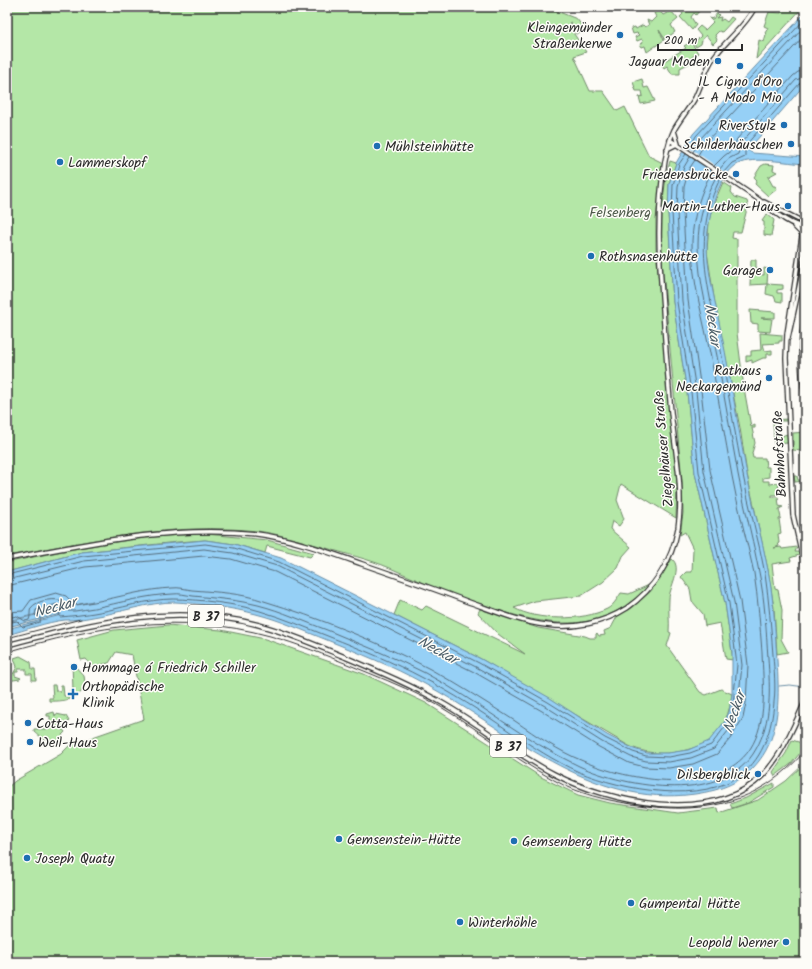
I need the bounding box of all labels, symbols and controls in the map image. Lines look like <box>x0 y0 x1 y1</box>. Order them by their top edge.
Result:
place label: Kleingemünder Straßenkerwe <box>527 17 613 55</box>
scale bar <box>658 26 742 52</box>
marker: Kleingemünder Straßenkerwe <box>615 30 625 40</box>
text: 200 m <box>664 31 698 50</box>
place label: Jaguar Moden <box>629 51 710 73</box>
marker: Jaguar Moden <box>713 56 723 66</box>
marker: IL Cigno d'Oro - A Modo Mio <box>735 61 745 71</box>
place label: IL Cigno d'Oro - A Modo Mio <box>698 71 782 109</box>
place label: RiverStylz <box>719 115 776 137</box>
marker: RiverStylz <box>779 120 789 130</box>
place label: Schilderhäuschen <box>683 134 783 156</box>
place label: Mühlsteinhütte <box>385 136 474 158</box>
marker: Schilderhäuschen <box>786 139 796 149</box>
marker: Mühlsteinhütte <box>372 141 382 151</box>
place label: Lammerskopf <box>68 152 148 174</box>
marker: Lammerskopf <box>55 157 65 167</box>
place label: Friedensbrücke <box>642 164 729 186</box>
marker: Friedensbrücke <box>731 169 741 179</box>
place label: Martin-Luther-Haus <box>662 196 780 218</box>
marker: Martin-Luther-Haus <box>783 201 793 211</box>
park label: Felsenberg <box>589 202 651 224</box>
place label: Rothsnasenhütte <box>599 246 698 268</box>
marker: Rothsnasenhütte <box>586 251 596 261</box>
place label: Garage <box>723 260 763 282</box>
marker: Garage <box>765 265 775 275</box>
water label: Neckar <box>697 302 727 351</box>
place label: Rathaus Neckargemünd <box>676 360 762 398</box>
marker: Rathaus Neckargemünd <box>764 373 774 383</box>
street label: Ziegelhäuser Straße <box>648 389 680 508</box>
street label: Bahnhofstraße <box>767 409 793 498</box>
water label: Neckar <box>32 590 82 625</box>
road number: B 37 <box>188 605 224 627</box>
water label: Neckar <box>413 630 465 673</box>
place label: Hommage á Friedrich Schiller <box>82 657 257 679</box>
marker: Hommage á Friedrich Schiller <box>69 662 79 672</box>
place label: Orthopädische Klinik <box>82 676 165 714</box>
water label: Neckar <box>717 685 754 736</box>
marker: Orthopädische Klinik <box>67 688 79 700</box>
place label: Cotta-Haus <box>36 713 103 735</box>
marker: Cotta-Haus <box>23 718 33 728</box>
place label: Weil-Haus <box>38 732 97 754</box>
road number: B 37 <box>490 735 526 757</box>
marker: Weil-Haus <box>25 737 35 747</box>
place label: Dilsbergblick <box>676 764 750 786</box>
marker: Dilsbergblick <box>753 769 763 779</box>
place label: Gemsenstein-Hütte <box>347 829 462 851</box>
place label: Gemsenberg Hütte <box>522 831 632 853</box>
marker: Gemsenstein-Hütte <box>334 834 344 844</box>
marker: Gemsenberg Hütte <box>509 836 519 846</box>
place label: Joseph Quaty <box>35 848 115 870</box>
marker: Joseph Quaty <box>22 853 32 863</box>
place label: Gumpental Hütte <box>639 893 741 915</box>
marker: Gumpental Hütte <box>626 898 636 908</box>
place label: Winterhöhle <box>468 912 538 934</box>
marker: Winterhöhle <box>455 917 465 927</box>
place label: Leopold Werner <box>688 932 779 954</box>
marker: Leopold Werner <box>781 937 791 947</box>

